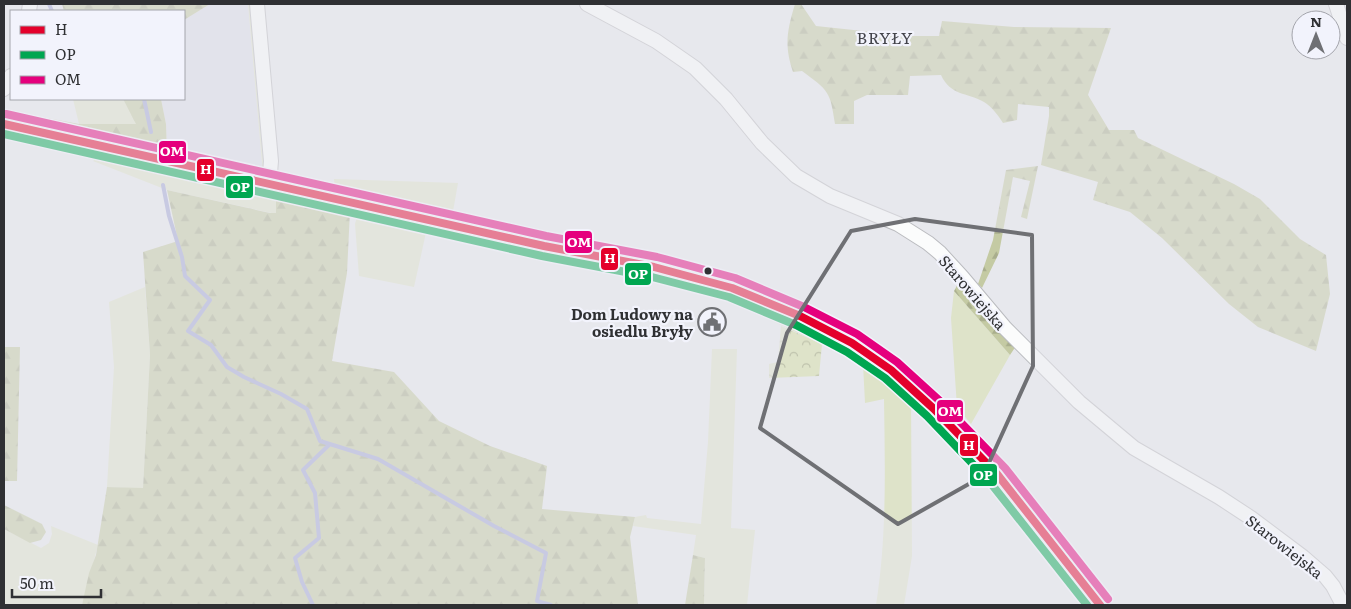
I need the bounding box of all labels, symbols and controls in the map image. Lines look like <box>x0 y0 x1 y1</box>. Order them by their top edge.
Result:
legend <box>10 10 185 100</box>
north arrow <box>1291 10 1341 60</box>
text: N <box>1310 11 1322 31</box>
text: H <box>55 17 68 40</box>
district label: BRYŁY <box>857 25 913 49</box>
text: OP <box>55 42 75 65</box>
text: OM <box>55 67 81 90</box>
line badge: OM <box>158 140 187 164</box>
text: OM <box>160 140 184 160</box>
line badge: H <box>196 158 215 182</box>
text: H <box>200 158 212 178</box>
line badge: OP <box>225 175 254 199</box>
text: OP <box>230 176 250 196</box>
line badge: OM <box>564 230 593 254</box>
text: OM <box>567 231 591 251</box>
line badge: H <box>600 247 619 271</box>
text: H <box>604 247 616 267</box>
street label: Starowiejska <box>934 250 1013 335</box>
line badge: OP <box>624 262 652 286</box>
text: OP <box>628 263 648 283</box>
unlabelled marker <box>703 266 713 276</box>
place label: Dom Ludowy na osiedlu Bryły <box>571 302 694 342</box>
public building icon: Dom Ludowy na osiedlu Bryły <box>697 307 727 337</box>
line badge: OM <box>936 399 964 423</box>
text: OM <box>938 400 962 420</box>
line badge: H <box>959 433 979 457</box>
text: H <box>963 434 975 454</box>
line badge: OP <box>969 463 998 487</box>
text: OP <box>973 464 993 484</box>
street label: Starowiejska <box>1241 508 1329 584</box>
scale bar <box>12 566 101 598</box>
text: 50 m <box>20 571 54 594</box>

